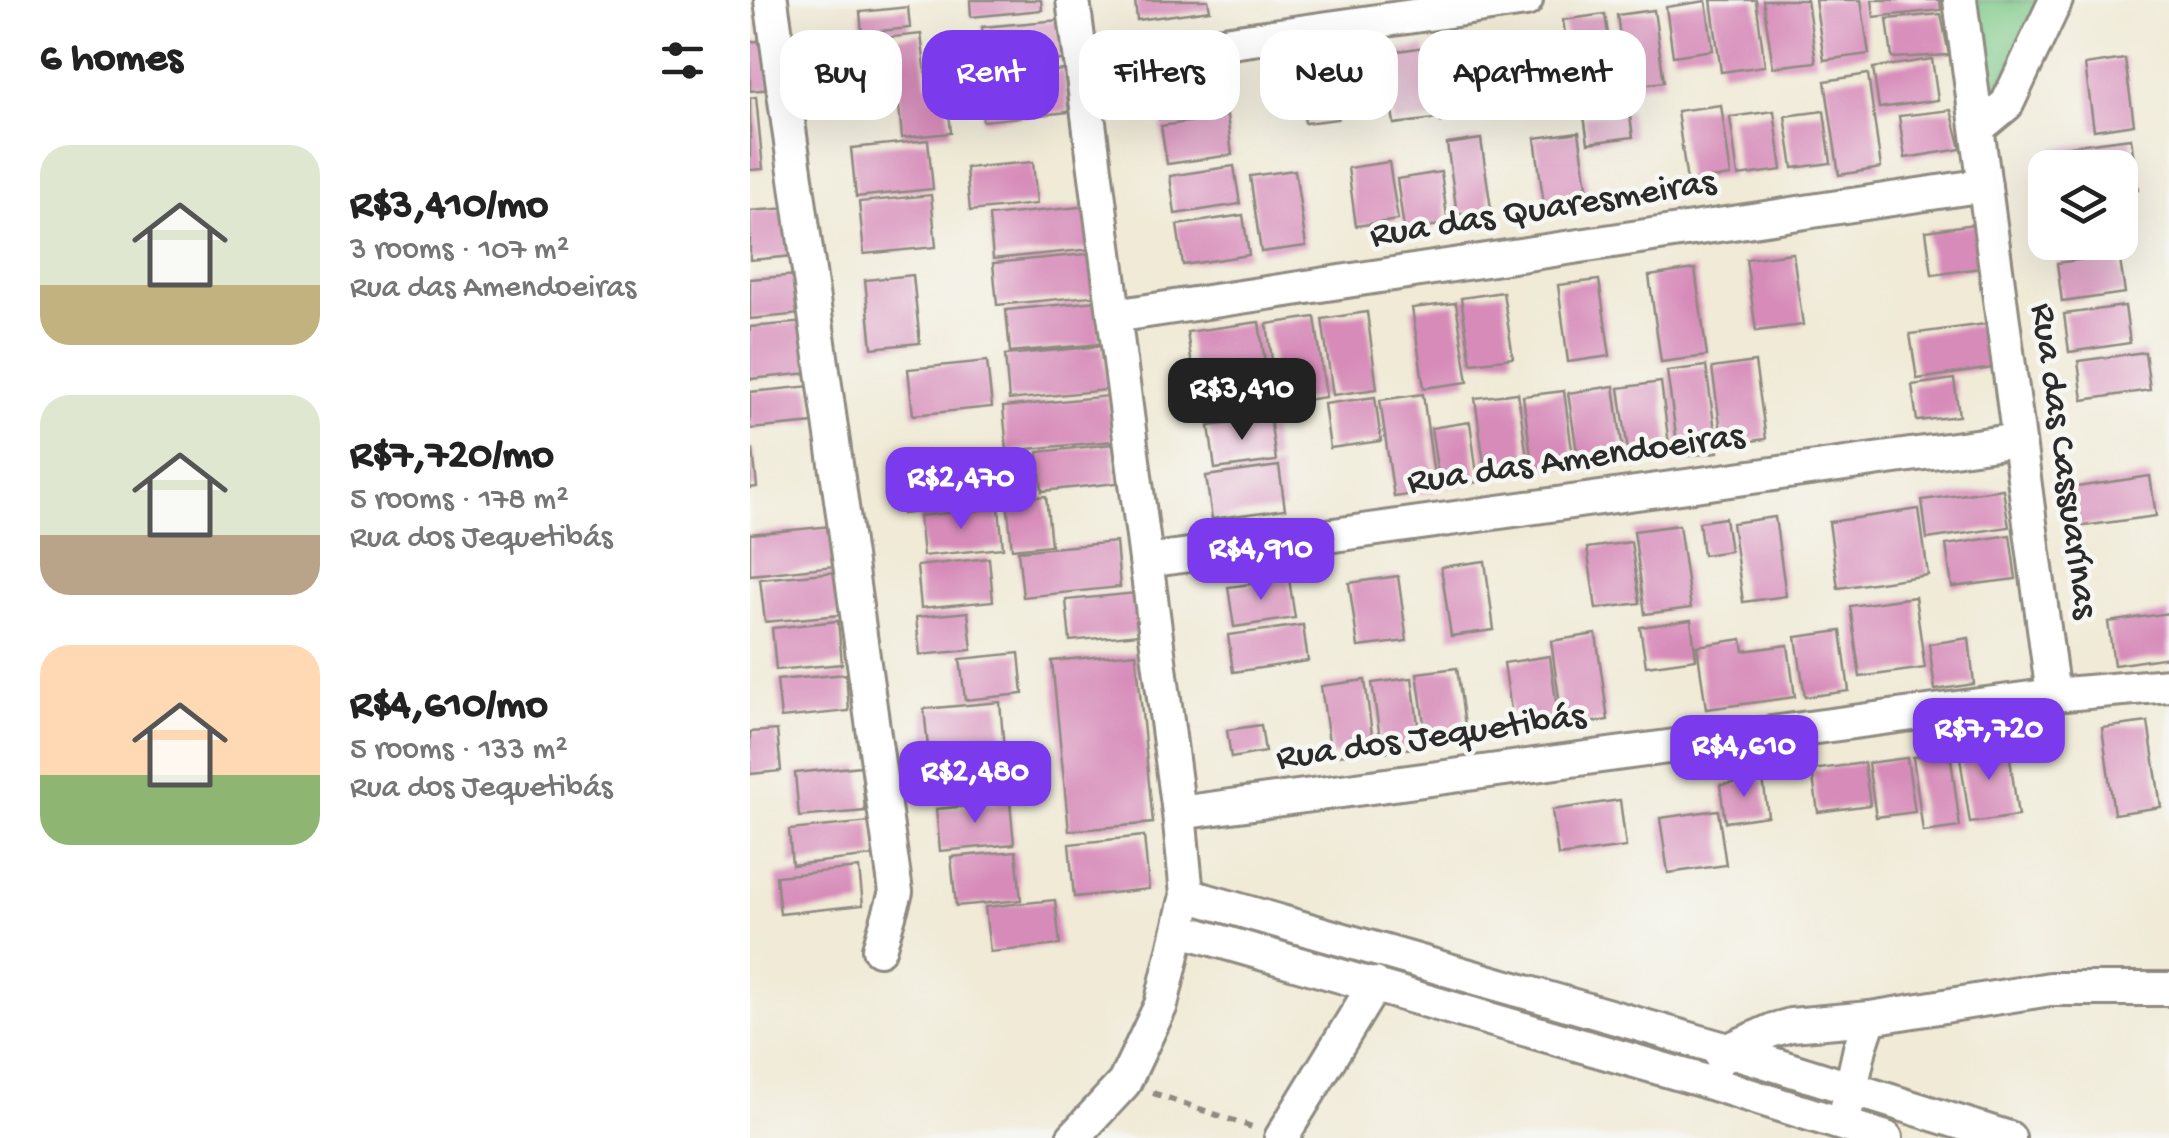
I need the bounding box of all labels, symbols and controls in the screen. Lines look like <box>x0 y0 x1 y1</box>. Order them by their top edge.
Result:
chip: Buy <box>780 30 902 120</box>
chip: Rent <box>922 30 1059 120</box>
chip: Filters <box>1079 30 1240 120</box>
chip: New <box>1260 30 1398 120</box>
chip: Apartment <box>1418 30 1646 120</box>
icon: filters <box>655 33 710 88</box>
text: 6 homes <box>40 36 183 85</box>
map controls <box>2028 150 2138 260</box>
button: layers <box>2028 150 2138 260</box>
street label: Rua das Quaresmeiras <box>1367 162 1720 260</box>
text: R$3,410/mo <box>350 183 548 232</box>
icon: home <box>120 185 240 305</box>
text: 3 rooms · 107 m² <box>350 232 569 270</box>
text: Rua das Amendoeiras <box>350 270 636 308</box>
street label: Rua das Cassuarínas <box>2018 301 2106 622</box>
pin: R$3,410 <box>1150 358 1334 443</box>
text: R$3,410 <box>1190 371 1294 409</box>
street label: Rua das Amendoeiras <box>1405 415 1748 506</box>
text: R$7,720/mo <box>350 433 554 482</box>
icon: home <box>120 435 240 555</box>
pin: R$2,470 <box>869 447 1053 532</box>
text: R$2,470 <box>908 460 1014 498</box>
text: 5 rooms · 178 m² <box>350 482 569 520</box>
pin: R$4,910 <box>1169 518 1353 603</box>
text: Rua dos Jequetibás <box>350 520 612 558</box>
text: R$4,910 <box>1209 531 1313 569</box>
text: R$4,610/mo <box>350 683 548 732</box>
icon: home <box>120 685 240 805</box>
street label: Rua dos Jequetibás <box>1274 695 1589 782</box>
pin: R$7,720 <box>1897 698 2081 783</box>
text: R$7,720 <box>1935 711 2043 749</box>
pin: R$4,610 <box>1652 715 1836 800</box>
text: R$4,610 <box>1692 728 1796 766</box>
text: 5 rooms · 133 m² <box>350 732 568 770</box>
pin: R$2,480 <box>883 741 1067 826</box>
text: R$2,480 <box>921 754 1029 792</box>
text: Rua dos Jequetibás <box>350 770 612 808</box>

